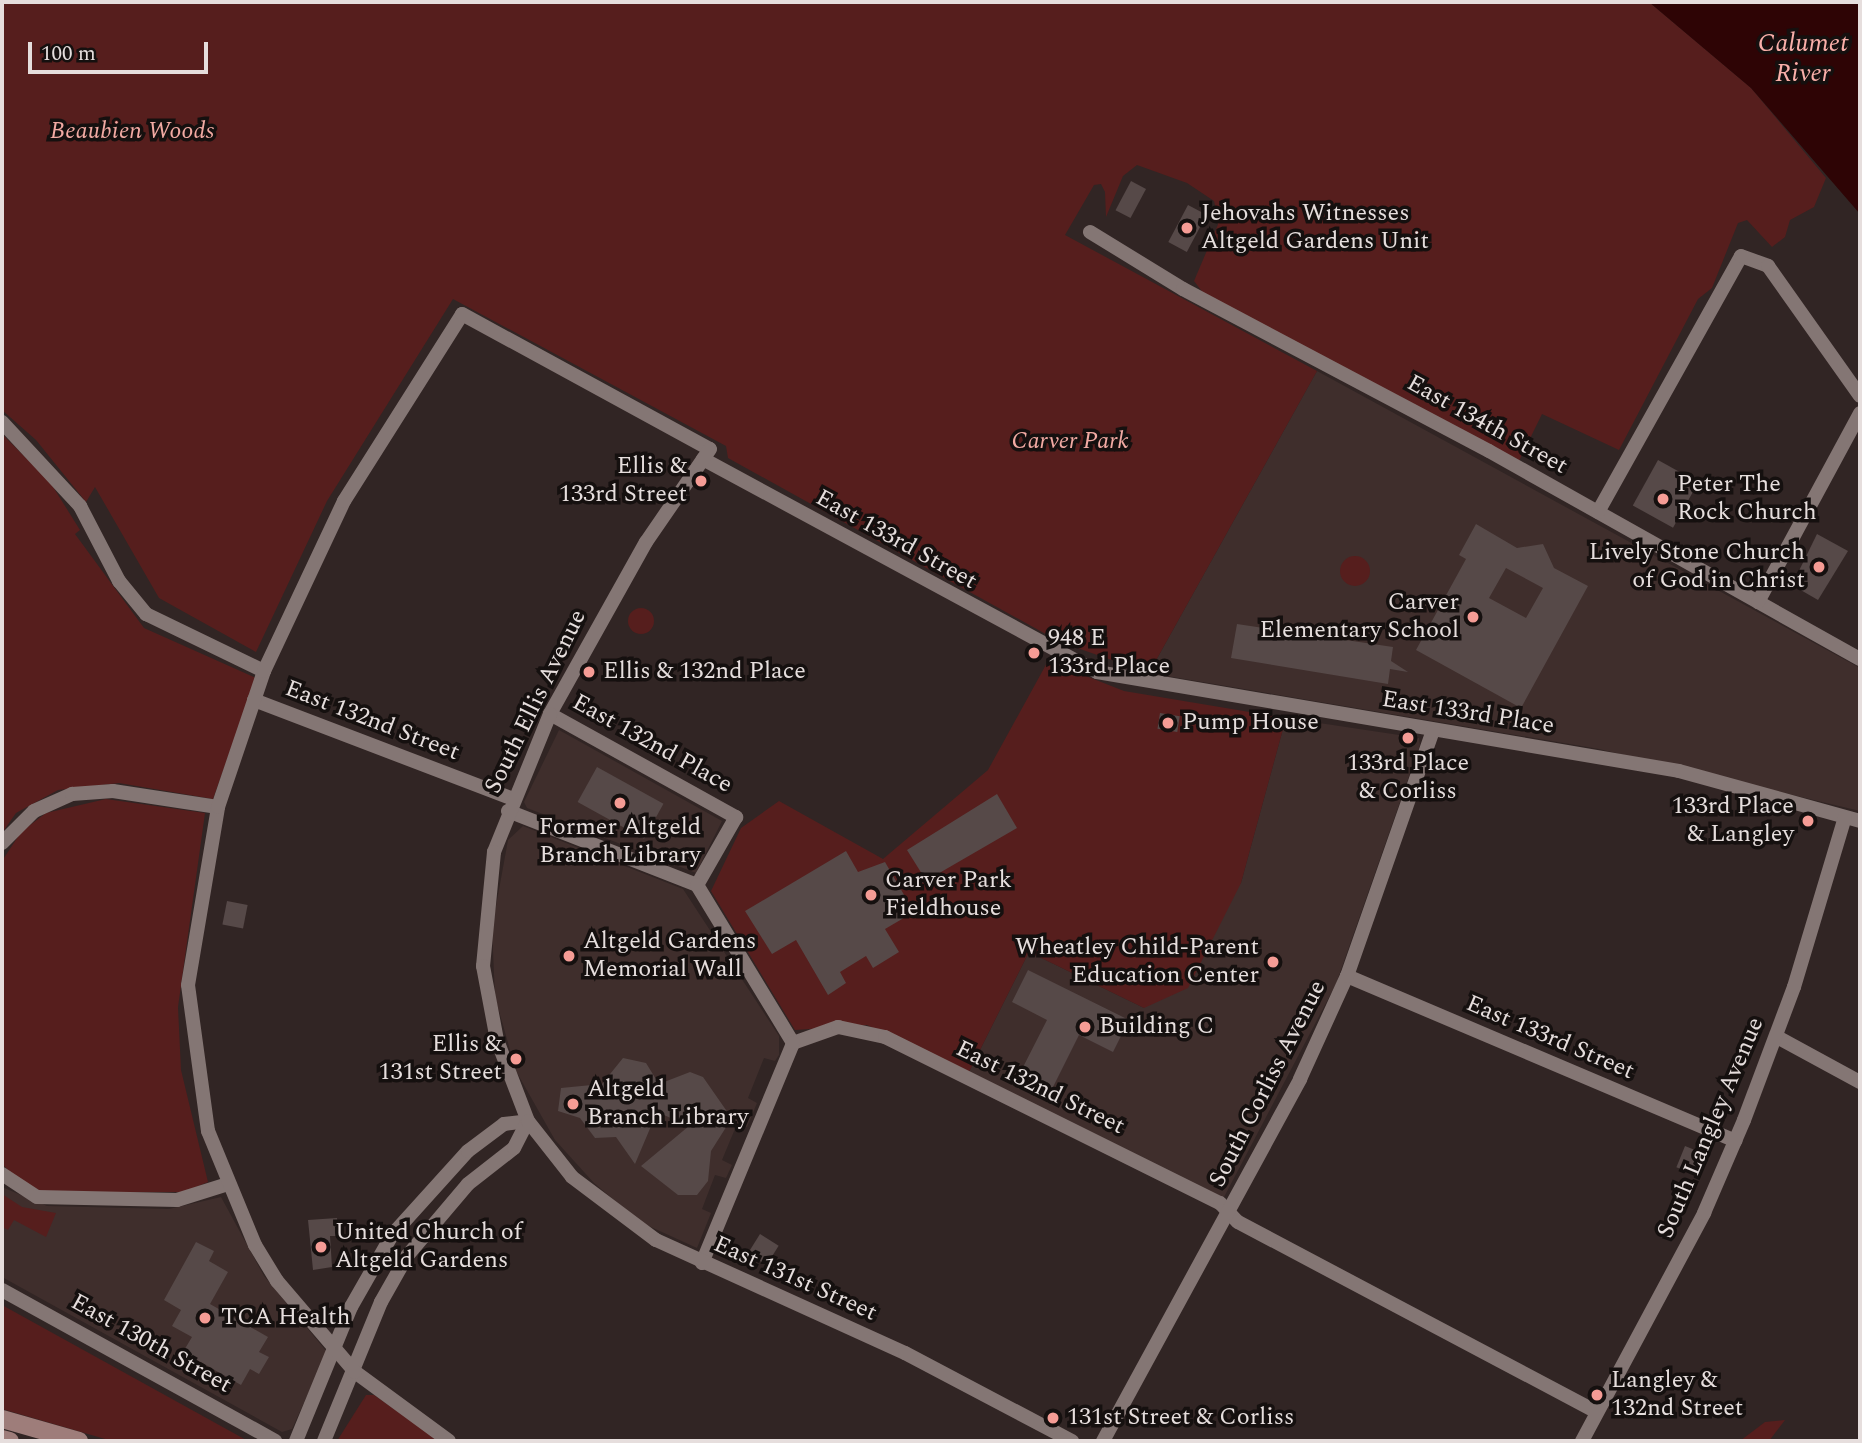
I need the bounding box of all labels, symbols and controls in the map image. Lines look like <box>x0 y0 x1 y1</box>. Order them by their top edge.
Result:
scale bar <box>32 28 212 72</box>
water label: Calumet River <box>1758 28 1848 90</box>
text: 100 m <box>41 38 96 70</box>
park label: Beaubien Woods <box>50 118 214 146</box>
place label: Jehovahs Witnesses Altgeld Gardens Unit <box>1201 200 1429 256</box>
marker: Jehovahs Witnesses Altgeld Gardens Unit <box>1179 220 1195 236</box>
street label: East 134th Street <box>1402 369 1572 481</box>
park label: Carver Park <box>1011 428 1129 456</box>
place label: Ellis & 133rd Street <box>559 453 687 509</box>
place label: Peter The Rock Church <box>1677 471 1817 527</box>
marker: Ellis & 133rd Street <box>693 473 709 489</box>
street label: East 133rd Street <box>810 484 982 596</box>
marker: Peter The Rock Church <box>1655 491 1671 507</box>
place label: Lively Stone Church of God in Christ <box>1589 539 1805 595</box>
marker: Lively Stone Church of God in Christ <box>1811 559 1827 575</box>
place label: Carver Elementary School <box>1259 589 1459 645</box>
street label: South Ellis Avenue <box>479 605 593 799</box>
marker: Carver Elementary School <box>1465 609 1481 625</box>
place label: 948 E 133rd Place <box>1048 625 1170 681</box>
marker: 948 E 133rd Place <box>1026 645 1042 661</box>
place label: Ellis & 132nd Place <box>603 658 806 686</box>
marker: Ellis & 132nd Place <box>581 664 597 680</box>
street label: East 132nd Street <box>281 675 463 767</box>
street label: East 133rd Place <box>1380 685 1556 741</box>
street label: East 132nd Place <box>567 688 737 800</box>
place label: Pump House <box>1182 709 1319 737</box>
marker: Pump House <box>1160 715 1176 731</box>
marker: 133rd Place & Corliss <box>1400 730 1416 746</box>
place label: 133rd Place & Corliss <box>1347 750 1469 806</box>
place label: 133rd Place & Langley <box>1672 793 1794 849</box>
marker: Former Altgeld Branch Library <box>612 795 628 811</box>
marker: 133rd Place & Langley <box>1800 813 1816 829</box>
place label: Former Altgeld Branch Library <box>539 814 701 870</box>
place label: Carver Park Fieldhouse <box>885 867 1012 923</box>
marker: Carver Park Fieldhouse <box>863 887 879 903</box>
place label: Altgeld Gardens Memorial Wall <box>583 928 756 984</box>
place label: Wheatley Child-Parent Education Center <box>1015 934 1259 990</box>
marker: Altgeld Gardens Memorial Wall <box>561 948 577 964</box>
marker: Wheatley Child-Parent Education Center <box>1265 954 1281 970</box>
street label: South Corliss Avenue <box>1203 976 1333 1192</box>
street label: East 133rd Street <box>1462 990 1638 1086</box>
place label: Building C <box>1099 1013 1214 1041</box>
street label: South Langley Avenue <box>1651 1013 1771 1243</box>
marker: Building C <box>1077 1019 1093 1035</box>
place label: Ellis & 131st Street <box>378 1031 502 1087</box>
street label: East 132nd Street <box>951 1035 1129 1141</box>
marker: Ellis & 131st Street <box>508 1051 524 1067</box>
place label: Altgeld Branch Library <box>587 1076 748 1132</box>
marker: Altgeld Branch Library <box>565 1096 581 1112</box>
place label: United Church of Altgeld Gardens <box>335 1219 522 1275</box>
street label: East 131st Street <box>709 1230 881 1328</box>
marker: United Church of Altgeld Gardens <box>313 1239 329 1255</box>
street label: East 130th Street <box>66 1288 236 1400</box>
place label: TCA Health <box>221 1304 350 1332</box>
marker: TCA Health <box>195 1308 215 1328</box>
place label: Langley & 132nd Street <box>1611 1367 1743 1423</box>
marker: Langley & 132nd Street <box>1589 1387 1605 1403</box>
place label: 131st Street & Corliss <box>1067 1404 1294 1432</box>
marker: 131st Street & Corliss <box>1045 1410 1061 1426</box>

